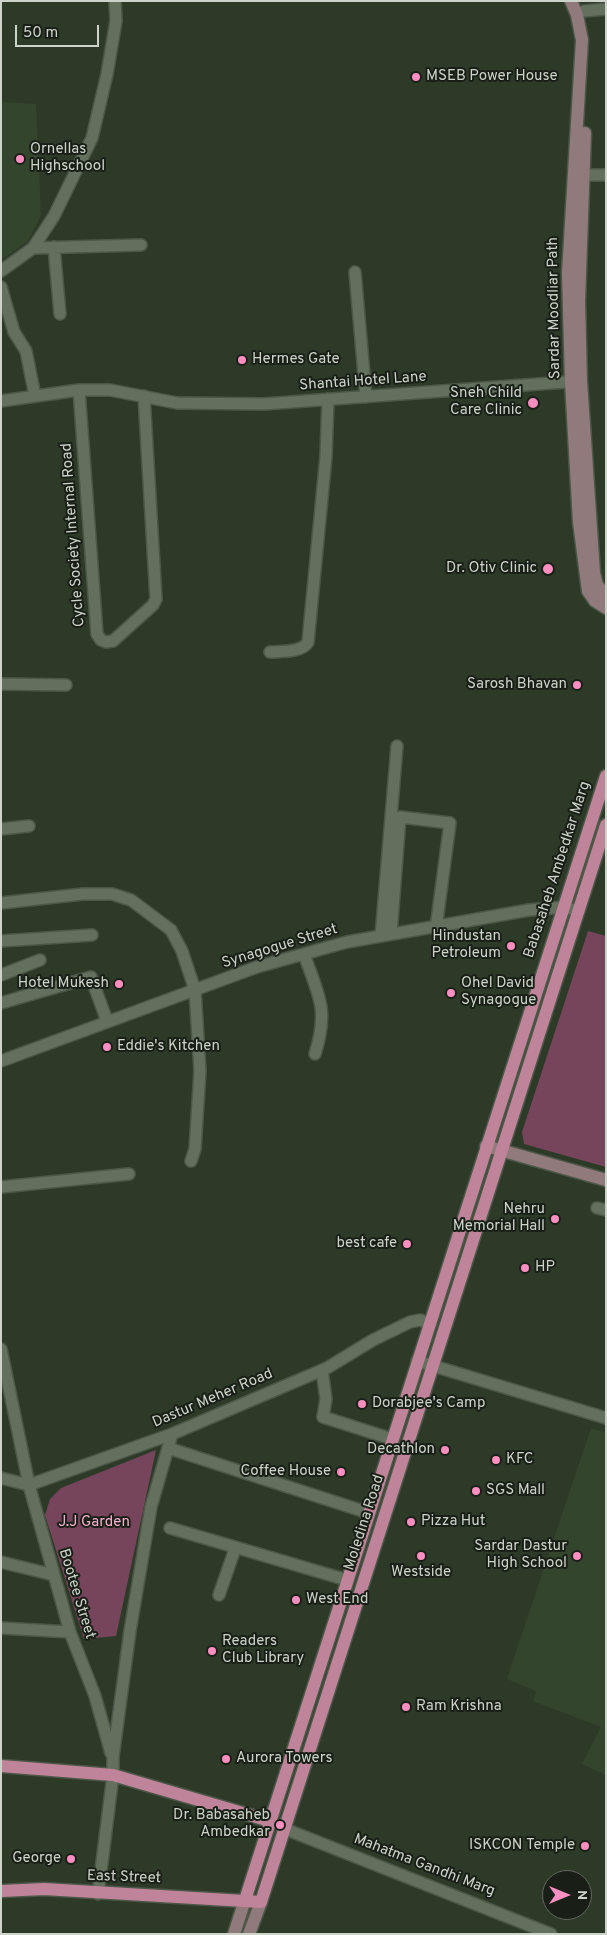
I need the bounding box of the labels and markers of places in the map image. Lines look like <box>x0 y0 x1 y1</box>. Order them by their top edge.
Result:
place label: MSEB Power House <box>426 68 557 86</box>
marker: MSEB Power House <box>410 71 422 83</box>
place label: Ornellas Highschool <box>30 141 105 176</box>
marker: Ornellas Highschool <box>14 153 26 165</box>
place label: Hermes Gate <box>252 351 339 369</box>
marker: Hermes Gate <box>236 354 248 366</box>
place label: Sneh Child Care Clinic <box>450 385 522 420</box>
marker: Sneh Child Care Clinic <box>526 396 540 410</box>
place label: Dr. Otiv Clinic <box>446 560 537 578</box>
marker: Dr. Otiv Clinic <box>541 562 555 576</box>
place label: Sarosh Bhavan <box>467 676 567 694</box>
marker: Sarosh Bhavan <box>571 679 583 691</box>
place label: Hindustan Petroleum <box>431 928 501 963</box>
marker: Hindustan Petroleum <box>505 940 517 952</box>
place label: Hotel Mukesh <box>18 975 109 993</box>
place label: Ohel David Synagogue <box>461 975 536 1010</box>
marker: Hotel Mukesh <box>113 978 125 990</box>
marker: Ohel David Synagogue <box>445 987 457 999</box>
place label: Eddie's Kitchen <box>117 1038 220 1056</box>
marker: Eddie's Kitchen <box>101 1041 113 1053</box>
place label: Nehru Memorial Hall <box>453 1201 545 1236</box>
marker: Nehru Memorial Hall <box>549 1213 561 1225</box>
place label: best cafe <box>336 1235 397 1253</box>
marker: best cafe <box>401 1238 413 1250</box>
place label: HP <box>535 1259 555 1277</box>
marker: HP <box>519 1262 531 1274</box>
place label: Dorabjee's Camp <box>372 1395 485 1413</box>
marker: Dorabjee's Camp <box>356 1398 368 1410</box>
place label: Decathlon <box>367 1441 435 1459</box>
marker: Decathlon <box>439 1444 451 1456</box>
place label: KFC <box>506 1451 534 1469</box>
marker: KFC <box>490 1454 502 1466</box>
place label: Coffee House <box>241 1463 331 1481</box>
marker: Coffee House <box>335 1466 347 1478</box>
place label: SGS Mall <box>486 1482 545 1500</box>
marker: SGS Mall <box>470 1485 482 1497</box>
place label: Pizza Hut <box>421 1513 485 1531</box>
marker: Pizza Hut <box>405 1516 417 1528</box>
place label: Sardar Dastur High School <box>474 1538 567 1573</box>
marker: Westside <box>415 1550 427 1562</box>
marker: Sardar Dastur High School <box>571 1550 583 1562</box>
place label: Westside <box>391 1564 451 1582</box>
place label: West End <box>306 1591 368 1609</box>
marker: West End <box>290 1594 302 1606</box>
place label: Readers Club Library <box>222 1633 304 1668</box>
marker: Readers Club Library <box>206 1645 218 1657</box>
place label: Ram Krishna <box>416 1698 502 1716</box>
marker: Ram Krishna <box>400 1701 412 1713</box>
place label: Aurora Towers <box>236 1750 332 1768</box>
marker: Aurora Towers <box>220 1753 232 1765</box>
place label: Dr. Babasaheb Ambedkar <box>173 1807 270 1842</box>
marker: Dr. Babasaheb Ambedkar <box>274 1819 286 1831</box>
place label: ISKCON Temple <box>469 1837 575 1855</box>
marker: ISKCON Temple <box>579 1840 591 1852</box>
place label: George <box>12 1850 61 1868</box>
marker: George <box>65 1853 77 1865</box>

